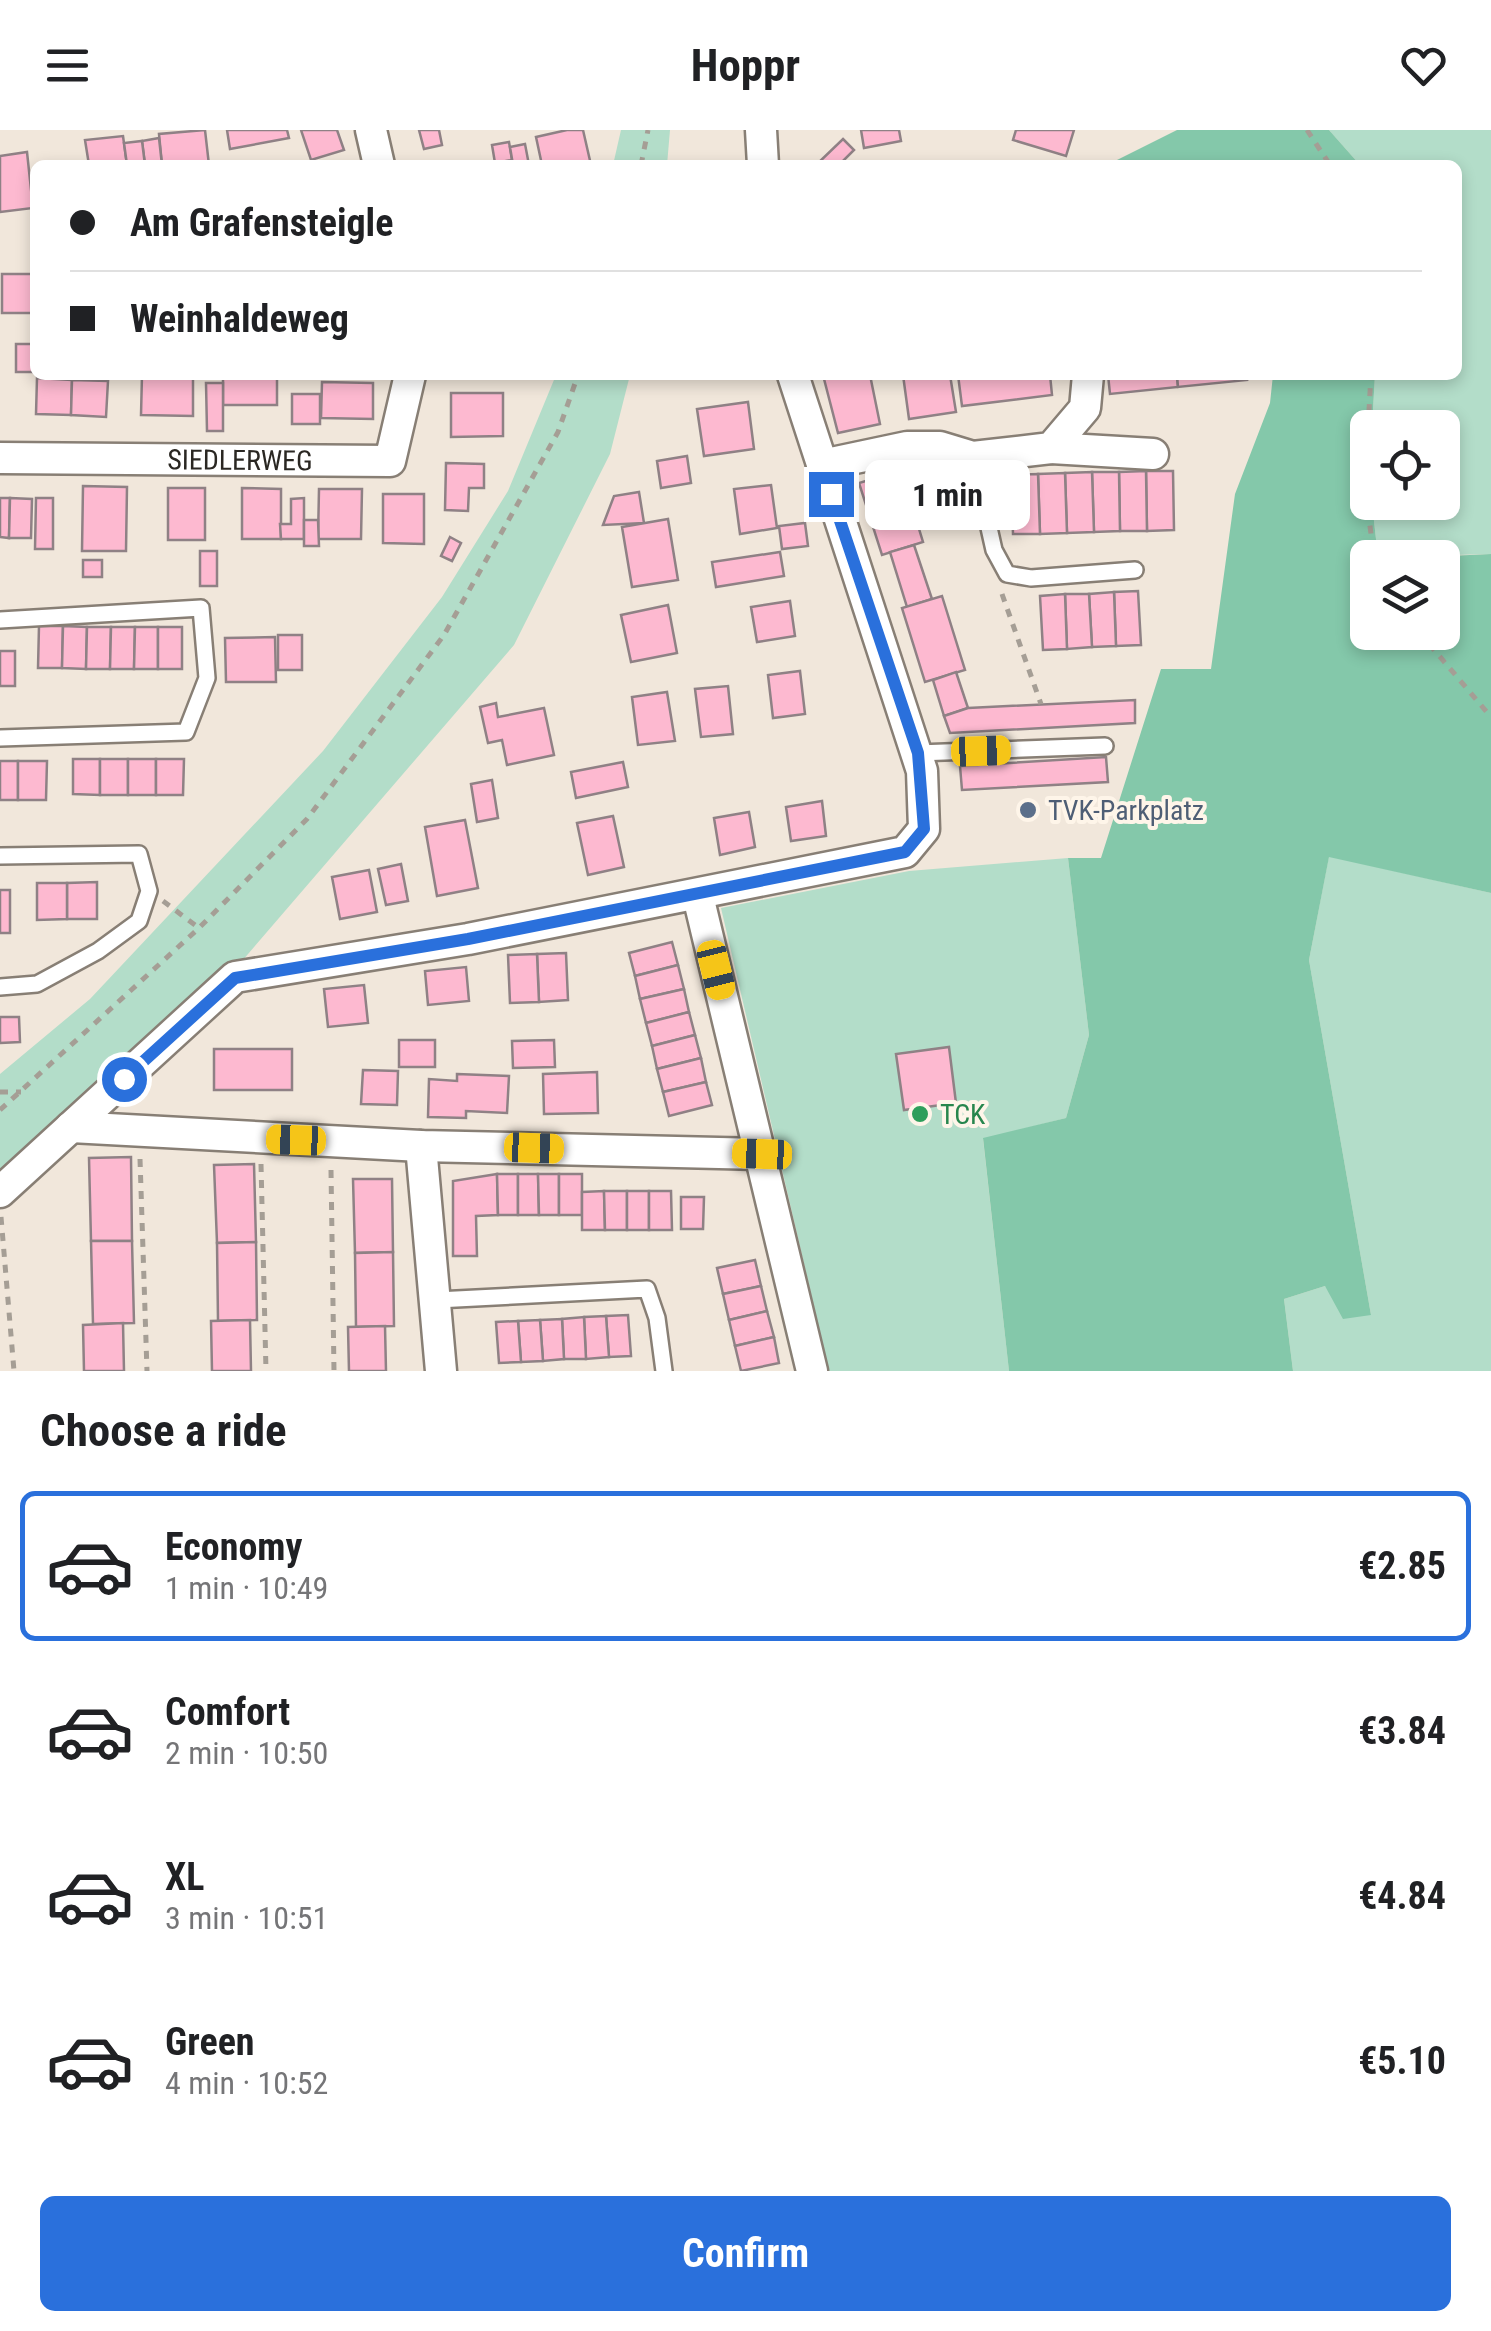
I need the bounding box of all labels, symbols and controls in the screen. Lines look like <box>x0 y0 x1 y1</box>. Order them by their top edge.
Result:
icon: menu <box>40 38 95 93</box>
icon: heart <box>1396 38 1451 93</box>
text: Hoppr <box>691 39 800 92</box>
text: Am Grafensteigle <box>130 201 393 245</box>
text: Weinhaldeweg <box>130 297 349 341</box>
map controls <box>1350 410 1460 650</box>
button: locate <box>1350 410 1460 520</box>
street label: SIEDLERWEG <box>167 443 313 477</box>
callout: 1 min <box>866 459 1031 529</box>
route end <box>809 472 854 517</box>
text: 1 min <box>912 476 983 514</box>
button: layers <box>1350 540 1460 650</box>
car <box>950 735 1012 767</box>
place label: TVK-Parkplatz <box>1048 794 1204 827</box>
marker: TVK-Parkplatz <box>1017 799 1039 821</box>
car <box>694 937 738 1003</box>
route start <box>102 1057 147 1102</box>
place label: TCK <box>940 1098 986 1131</box>
marker: TCK <box>909 1103 931 1125</box>
car <box>265 1124 327 1156</box>
car <box>503 1132 565 1164</box>
car <box>731 1138 793 1170</box>
text: Choose a ride <box>40 1404 287 1457</box>
icon: car <box>45 1521 135 1611</box>
text: Economy <box>165 1525 302 1569</box>
text: €2.85 <box>1358 1544 1446 1588</box>
text: 1 min · 10:49 <box>165 1569 328 1607</box>
icon: car <box>45 1686 135 1776</box>
text: Comfort <box>165 1690 290 1734</box>
text: €3.84 <box>1358 1709 1446 1753</box>
text: 2 min · 10:50 <box>165 1734 328 1772</box>
icon: car <box>45 1851 135 1941</box>
text: XL <box>165 1855 204 1899</box>
text: €4.84 <box>1358 1874 1446 1918</box>
text: 3 min · 10:51 <box>165 1899 328 1937</box>
icon: car <box>45 2016 135 2106</box>
text: Green <box>165 2020 255 2064</box>
text: €5.10 <box>1358 2039 1446 2083</box>
text: 4 min · 10:52 <box>165 2064 328 2102</box>
button: Confirm <box>40 2196 1451 2311</box>

